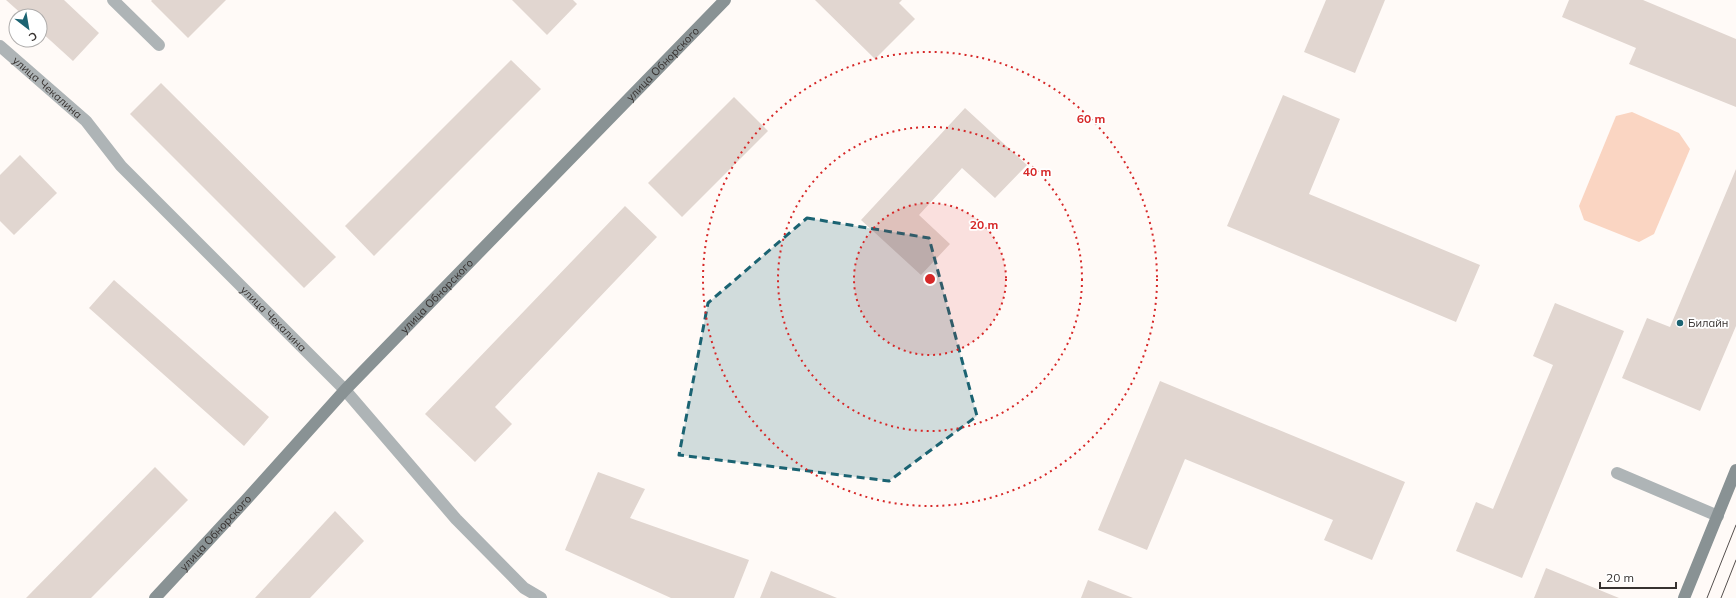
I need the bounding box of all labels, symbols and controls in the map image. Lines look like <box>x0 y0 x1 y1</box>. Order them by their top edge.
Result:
north arrow <box>8 8 48 48</box>
street label: улица Обнорского <box>623 24 702 104</box>
text: С <box>26 29 40 45</box>
street label: улица Чекалина <box>10 53 85 121</box>
text: 60 m <box>1077 111 1105 126</box>
text: 40 m <box>1023 164 1051 179</box>
text: 20 m <box>970 217 998 232</box>
street label: улица Обнорского <box>397 256 476 336</box>
centre of rings <box>923 272 937 286</box>
street label: улица Чекалина <box>238 283 310 355</box>
place label: Билайн <box>1688 316 1728 330</box>
marker: Билайн <box>1675 318 1685 328</box>
street label: улица Обнорского <box>177 492 254 574</box>
scale bar <box>1600 564 1676 590</box>
text: 20 m <box>1606 570 1634 585</box>

